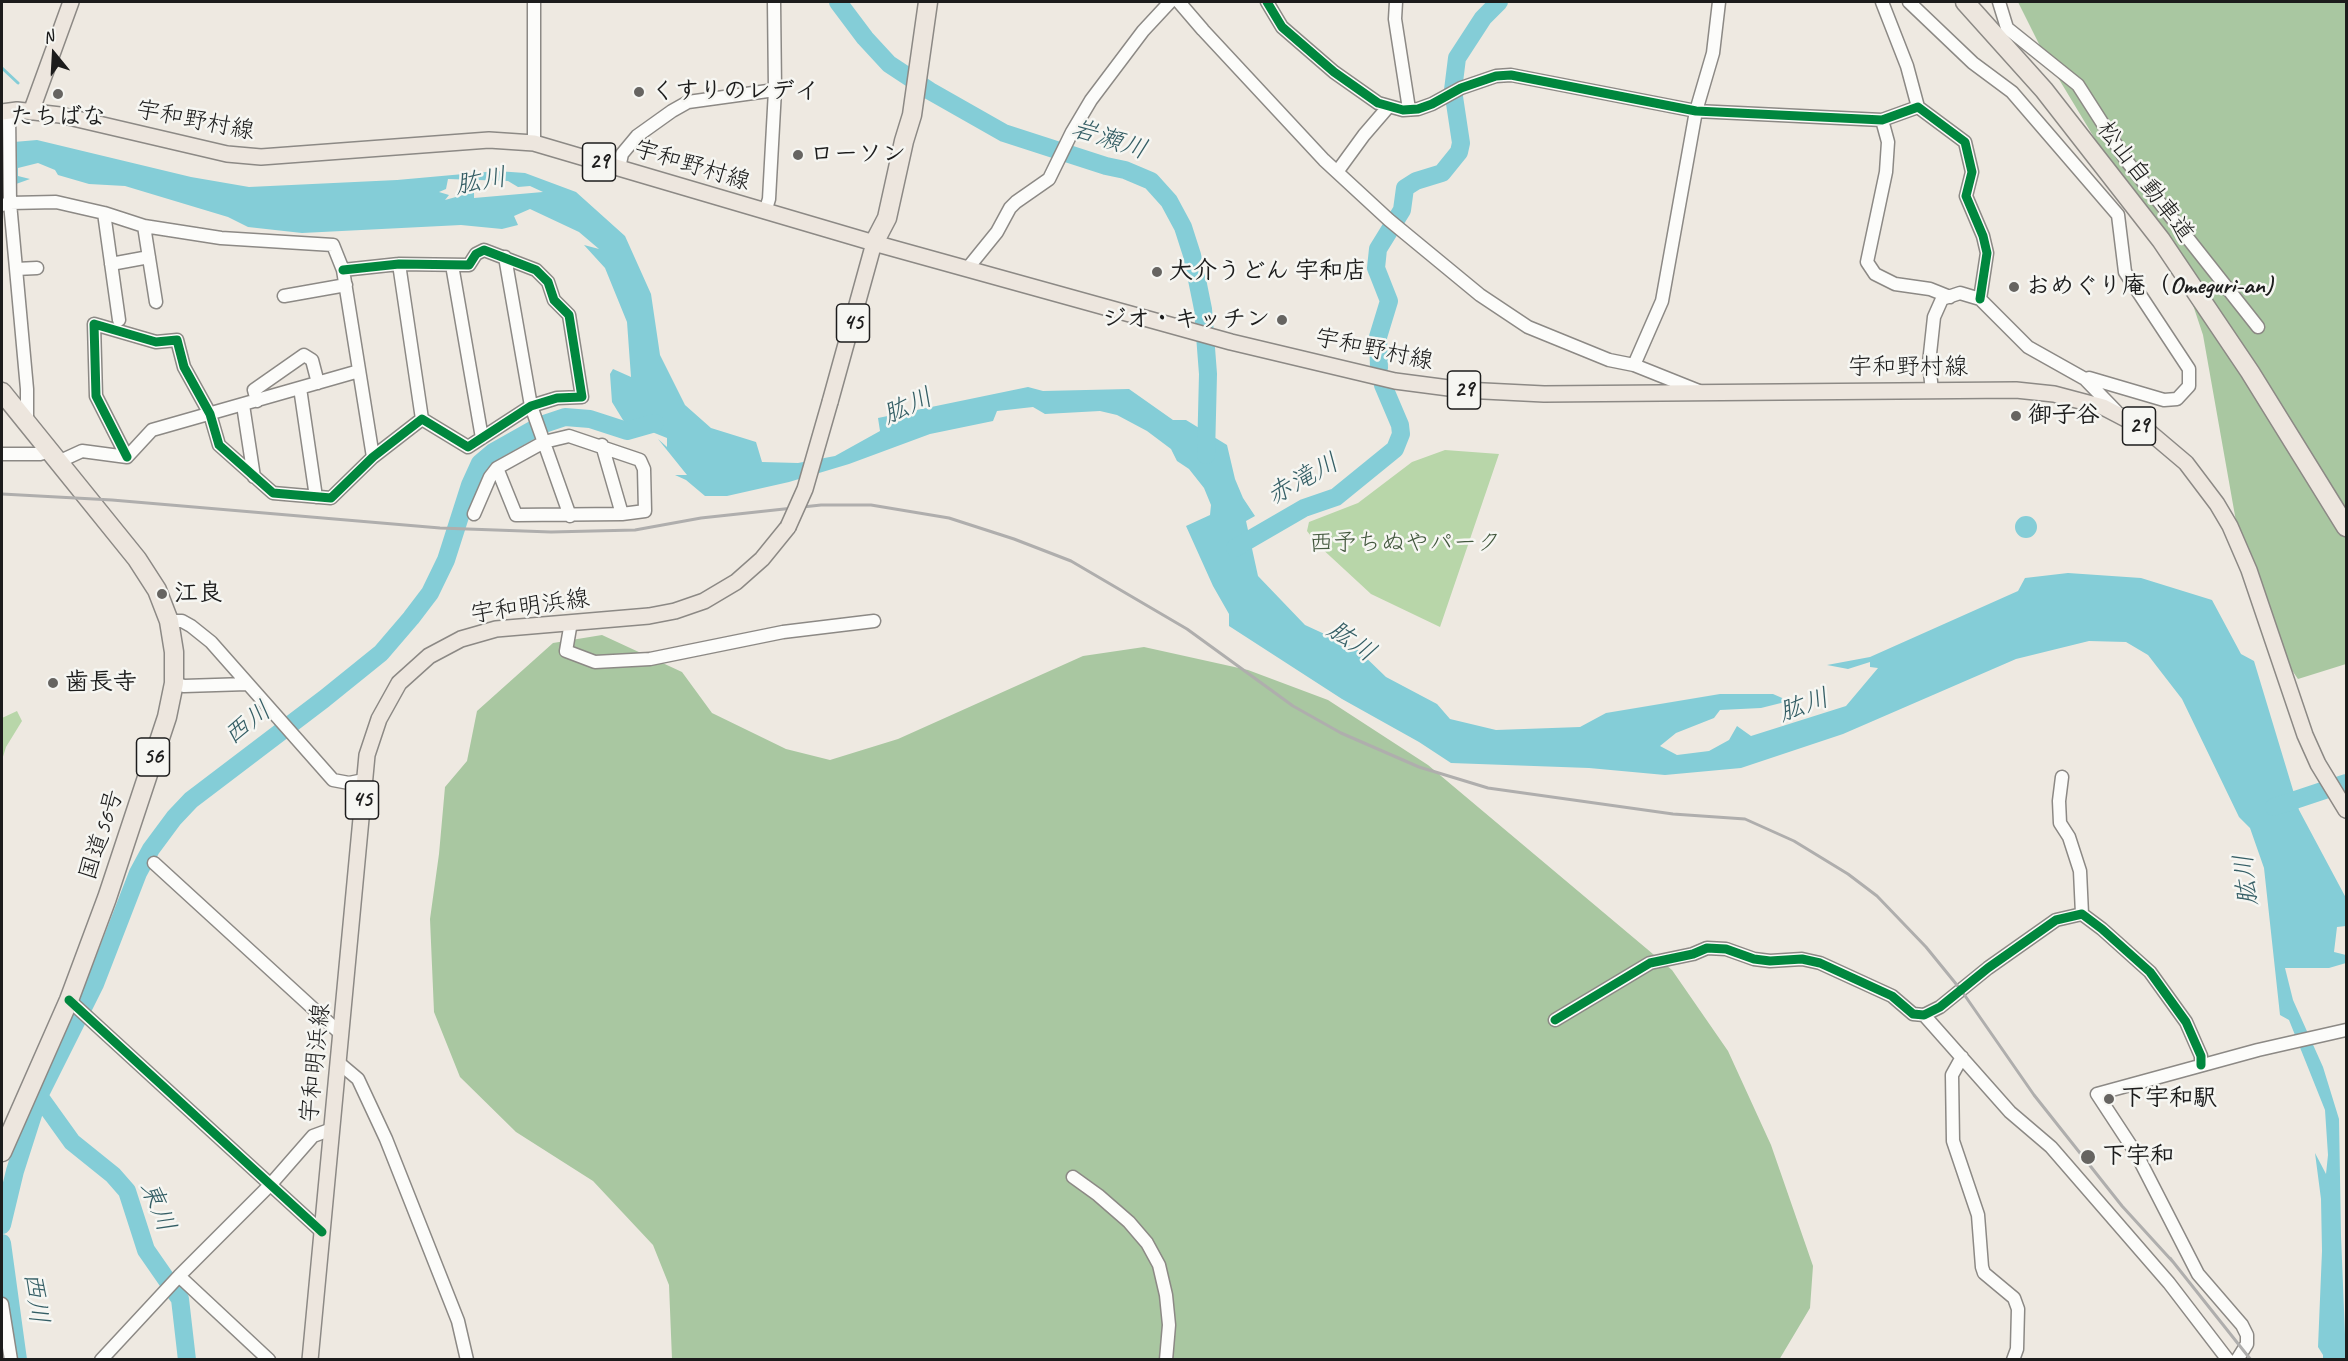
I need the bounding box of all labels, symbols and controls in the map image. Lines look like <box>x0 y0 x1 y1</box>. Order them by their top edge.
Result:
north arrow <box>24 24 84 84</box>
text: N <box>41 26 56 48</box>
place label: くすりのレデイ <box>651 78 819 106</box>
marker: くすりのレデイ <box>632 85 646 99</box>
marker: たちばな <box>51 87 65 101</box>
street label: 宇和野村線 <box>133 95 257 147</box>
place label: たちばな <box>10 104 106 132</box>
water label: 岩瀬川 <box>1067 113 1151 167</box>
street label: 松山自動車道 <box>2090 116 2200 248</box>
street label: 宇和野村線 <box>630 135 754 197</box>
place label: ローソン <box>810 141 906 169</box>
road number: 29 <box>582 143 616 181</box>
marker: ローソン <box>791 148 805 162</box>
water label: 肱川 <box>453 162 509 202</box>
place label: 大介うどん 宇和店 <box>1169 258 1367 286</box>
marker: 大介うどん 宇和店 <box>1150 265 1164 279</box>
place label: おめぐり庵（Omeguri-an) <box>2026 273 2273 301</box>
marker: おめぐり庵（Omeguri-an) <box>2007 280 2021 294</box>
road number: 45 <box>836 304 870 342</box>
place label: ジオ・キッチン <box>1102 306 1270 334</box>
marker: ジオ・キッチン <box>1275 313 1289 327</box>
street label: 宇和野村線 <box>1312 323 1436 377</box>
street label: 宇和野村線 <box>1848 354 1968 382</box>
road number: 29 <box>1448 371 1480 409</box>
water label: 肱川 <box>878 382 938 432</box>
place label: 御子谷 <box>2028 402 2100 430</box>
road number: 29 <box>2122 407 2156 445</box>
marker: 御子谷 <box>2009 409 2023 423</box>
water label: 赤滝川 <box>1261 447 1345 513</box>
park label: 西予ちぬやパーク <box>1309 530 1501 558</box>
place label: 江良 <box>174 580 222 608</box>
street label: 宇和明浜線 <box>469 584 591 630</box>
marker: 江良 <box>155 587 169 601</box>
water label: 肱川 <box>1321 615 1381 669</box>
place label: 歯長寺 <box>65 669 137 697</box>
marker: 歯長寺 <box>46 676 60 690</box>
water label: 肱川 <box>1774 683 1834 729</box>
water label: 西川 <box>218 696 278 752</box>
road number: 56 <box>136 738 170 776</box>
road number: 45 <box>346 781 378 819</box>
street label: 国道56号 <box>74 786 130 884</box>
water label: 肱川 <box>2229 853 2265 907</box>
street label: 宇和明浜線 <box>295 1002 337 1124</box>
place label: 下宇和駅 <box>2121 1085 2217 1113</box>
marker: 下宇和駅 <box>2102 1092 2116 1106</box>
place label: 下宇和 <box>2102 1143 2174 1171</box>
marker: 下宇和 <box>2079 1148 2097 1166</box>
water label: 東川 <box>133 1177 181 1237</box>
water label: 西川 <box>16 1270 54 1326</box>

